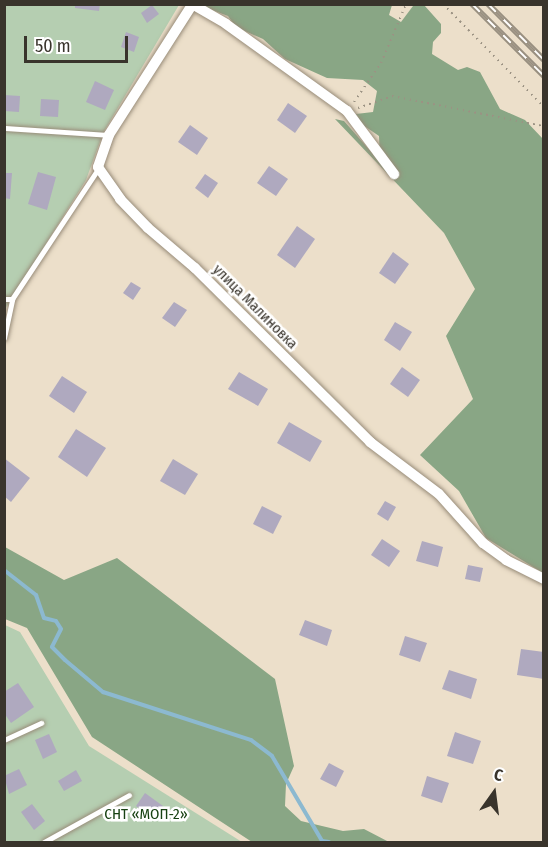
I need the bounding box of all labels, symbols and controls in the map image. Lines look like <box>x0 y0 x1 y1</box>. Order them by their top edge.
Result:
scale bar <box>27 24 130 62</box>
text: 50 m <box>35 35 71 57</box>
street label: улица Малиновка <box>209 261 301 353</box>
north arrow <box>464 763 524 823</box>
text: С <box>492 765 505 785</box>
park label: СНТ «МОП-2» <box>104 806 188 824</box>

